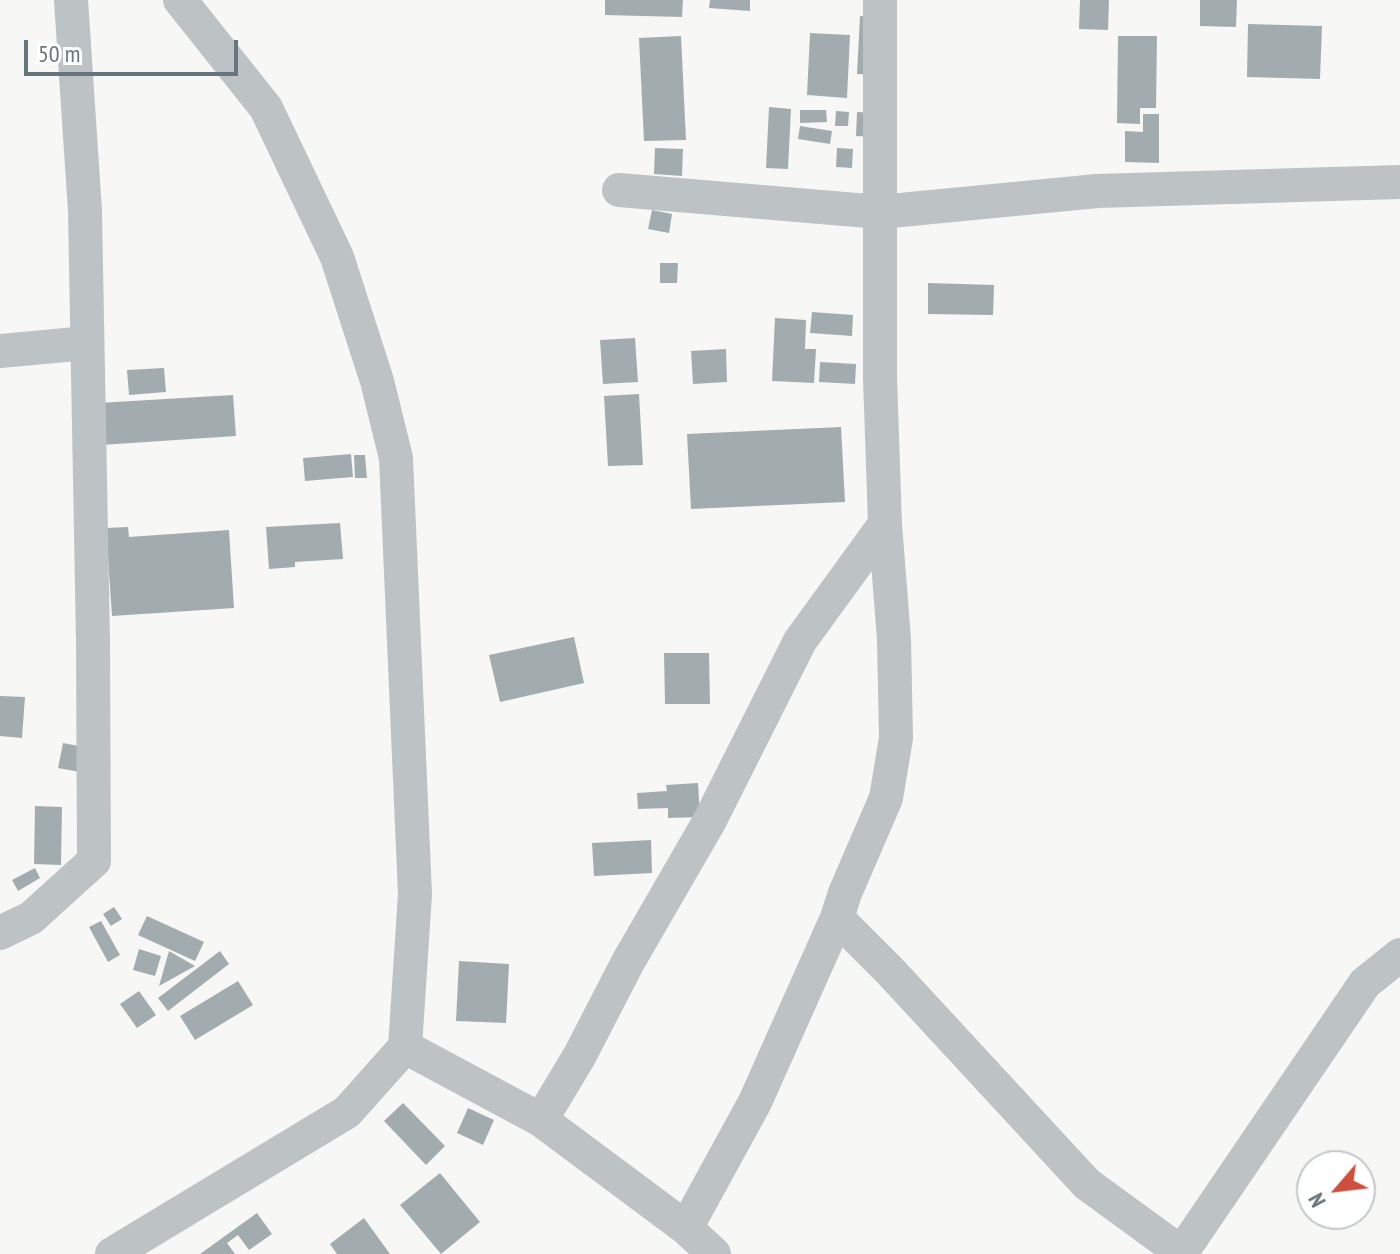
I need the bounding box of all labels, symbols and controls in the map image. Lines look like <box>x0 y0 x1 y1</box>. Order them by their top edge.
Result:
scale bar <box>28 24 242 74</box>
text: 50 m <box>38 38 80 69</box>
north arrow <box>1296 1150 1376 1230</box>
text: N <box>1301 1189 1332 1212</box>

